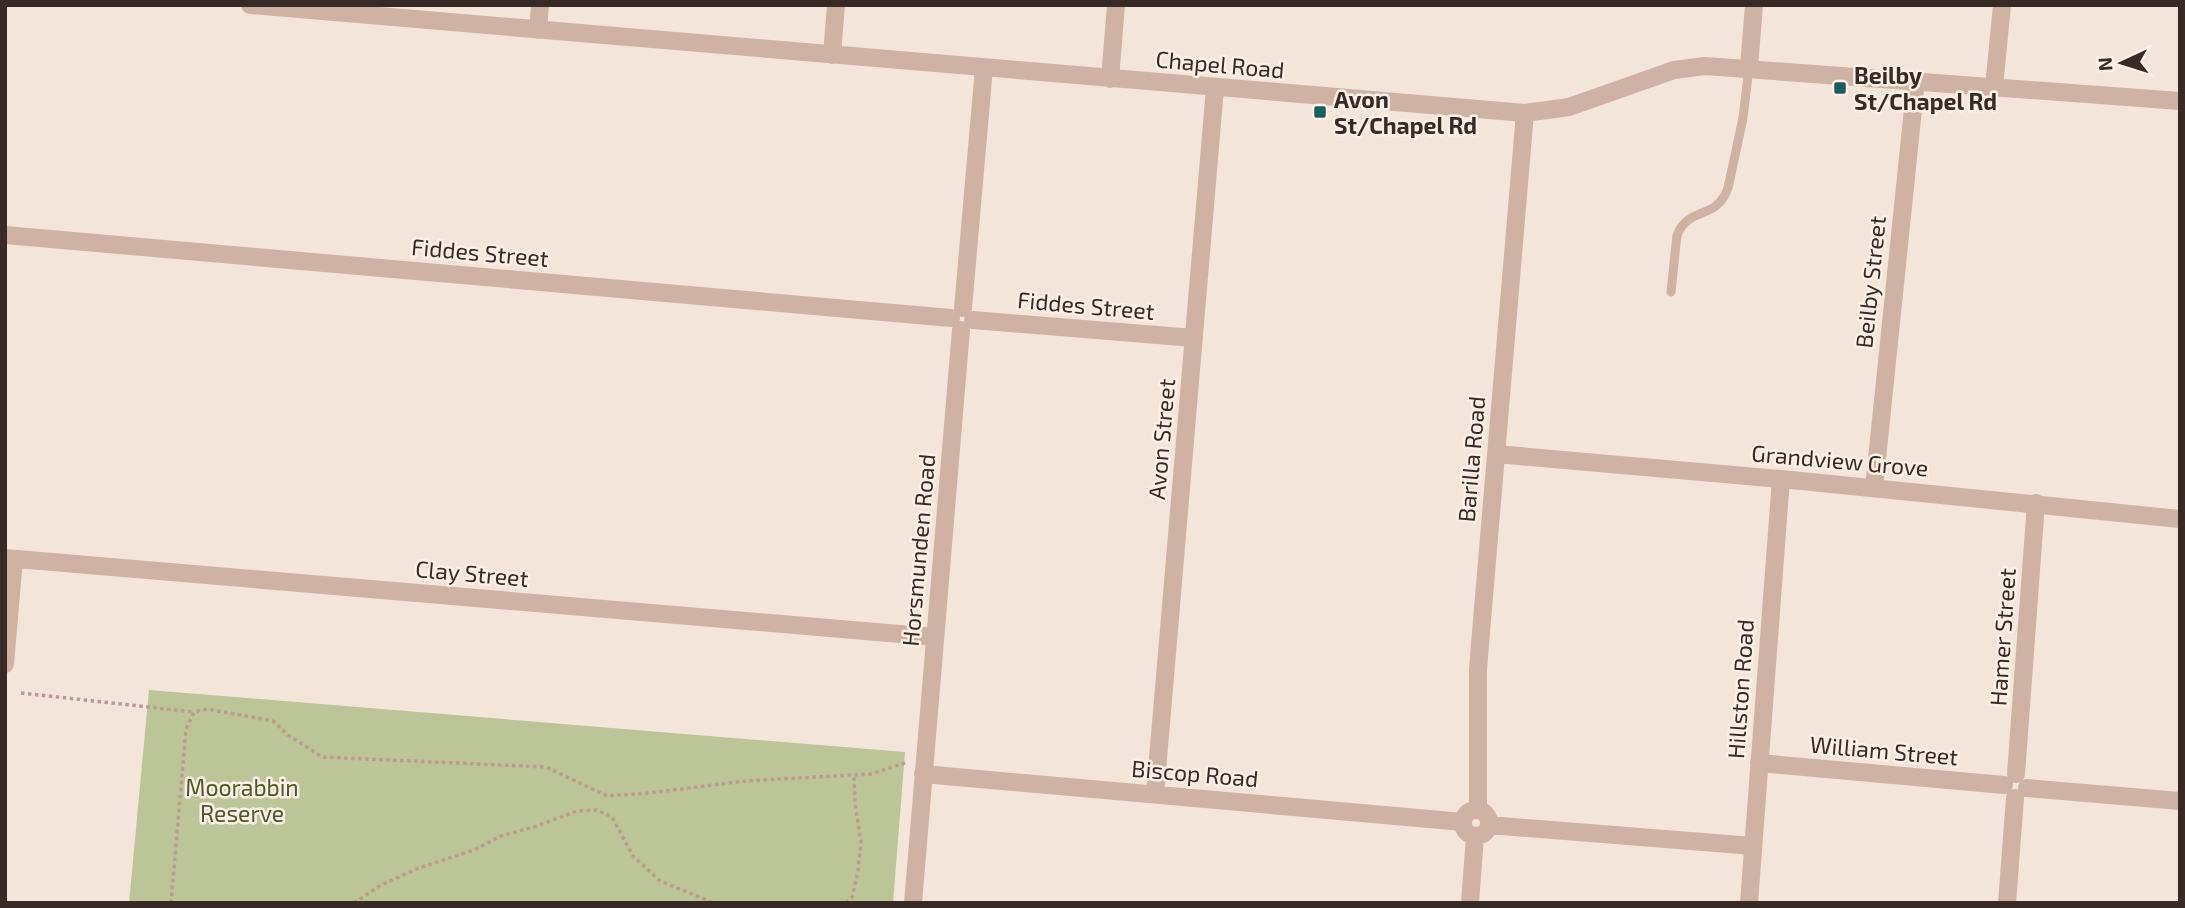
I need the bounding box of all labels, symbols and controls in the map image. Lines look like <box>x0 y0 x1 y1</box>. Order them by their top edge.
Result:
north arrow <box>2087 28 2157 98</box>
street label: Chapel Road <box>1154 44 1286 84</box>
text: N <box>2093 57 2116 72</box>
place label: Beilby St/Chapel Rd <box>1854 61 1997 115</box>
marker: Beilby St/Chapel Rd <box>1832 80 1848 96</box>
place label: Avon St/Chapel Rd <box>1334 85 1477 139</box>
marker: Avon St/Chapel Rd <box>1312 104 1328 120</box>
street label: Beilby Street <box>1849 214 1891 350</box>
street label: Fiddes Street <box>410 232 550 272</box>
street label: Fiddes Street <box>1016 285 1156 325</box>
street label: Avon Street <box>1142 377 1180 501</box>
street label: Barilla Road <box>1452 395 1490 523</box>
street label: Grandview Grove <box>1750 438 1930 482</box>
street label: Horsmunden Road <box>896 453 940 647</box>
street label: Clay Street <box>414 554 530 592</box>
street label: Hamer Street <box>1983 567 2021 707</box>
street label: Hillston Road <box>1721 618 1759 760</box>
street label: William Street <box>1809 730 1960 770</box>
street label: Biscop Road <box>1130 754 1260 792</box>
park label: Moorabbin Reserve <box>185 773 299 827</box>

